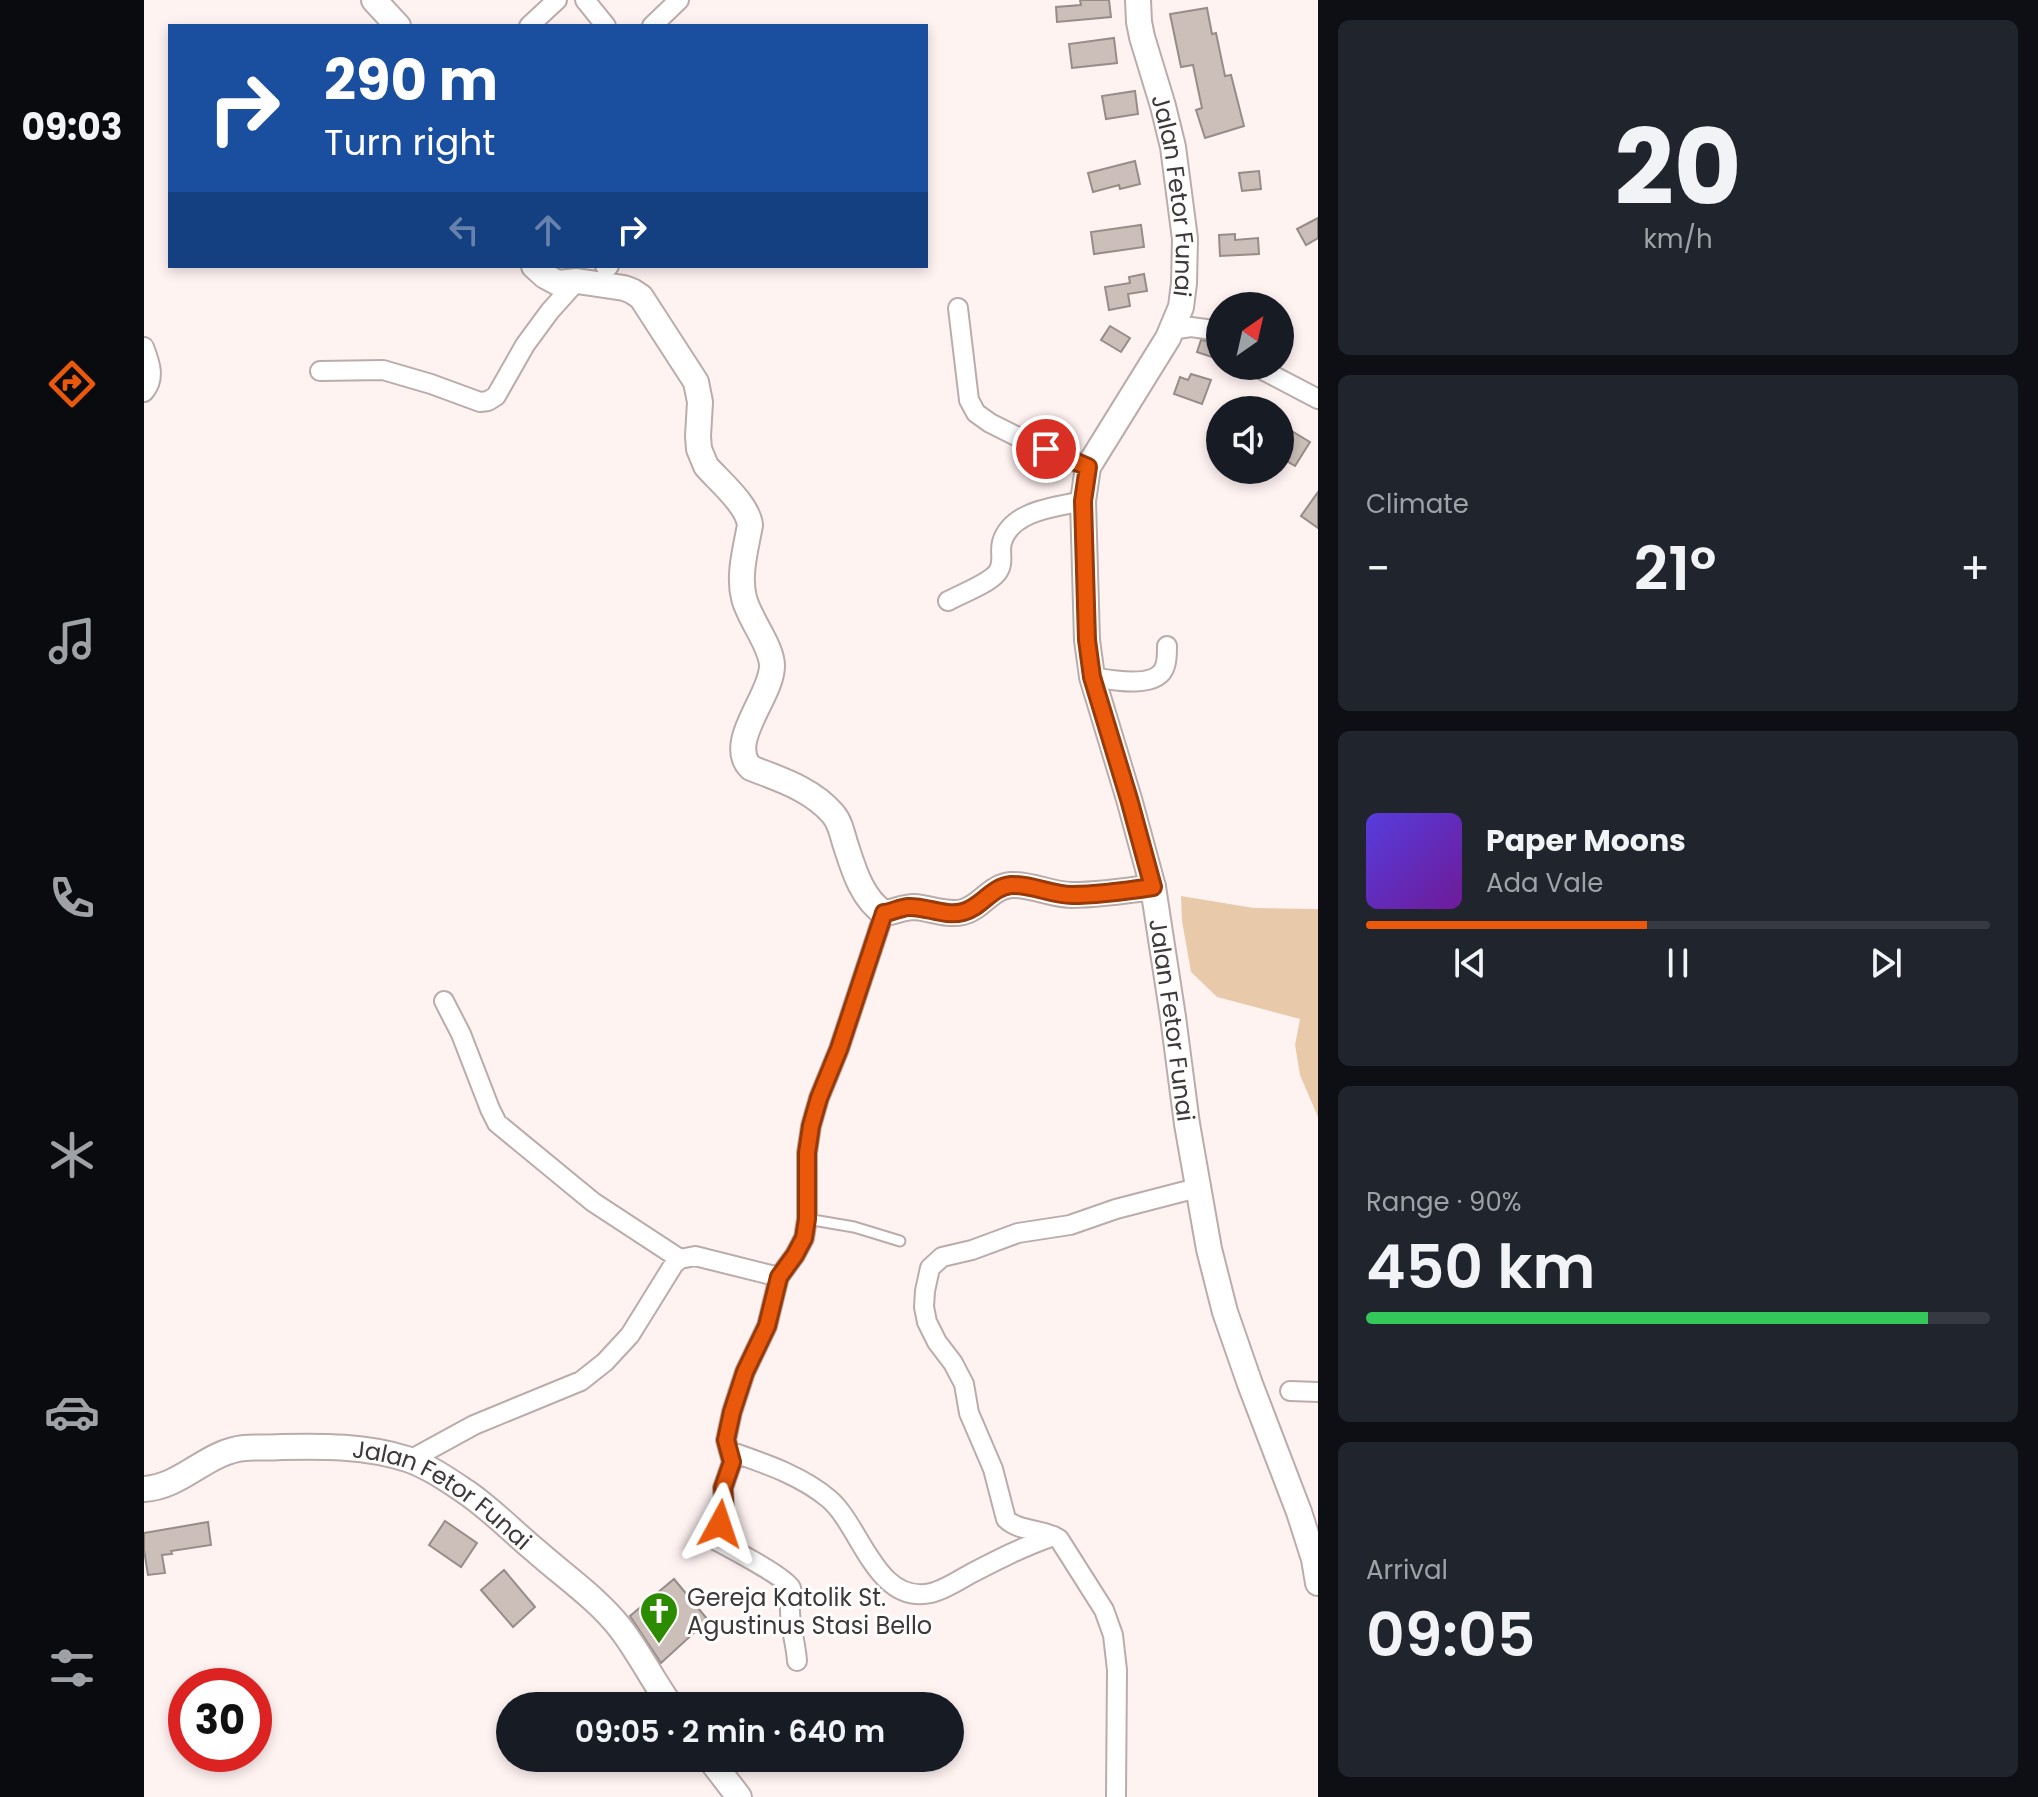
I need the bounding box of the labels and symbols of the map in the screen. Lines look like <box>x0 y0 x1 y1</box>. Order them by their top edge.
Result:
street label: Jalan Fetor Funai <box>1144 90 1202 299</box>
north arrow <box>1206 292 1294 380</box>
pin <box>1012 415 1080 483</box>
street label: Jalan Fetor Funai <box>1142 916 1203 1123</box>
street label: Jalan Fetor Funai <box>351 1432 539 1557</box>
position arrow <box>678 1482 762 1566</box>
place label: Gereja Katolik St. Agustinus Stasi Bello <box>687 1581 932 1642</box>
church icon: Gereja Katolik St. Agustinus Stasi Bello <box>638 1590 680 1645</box>
speed limit sign: 30 <box>168 1668 272 1772</box>

